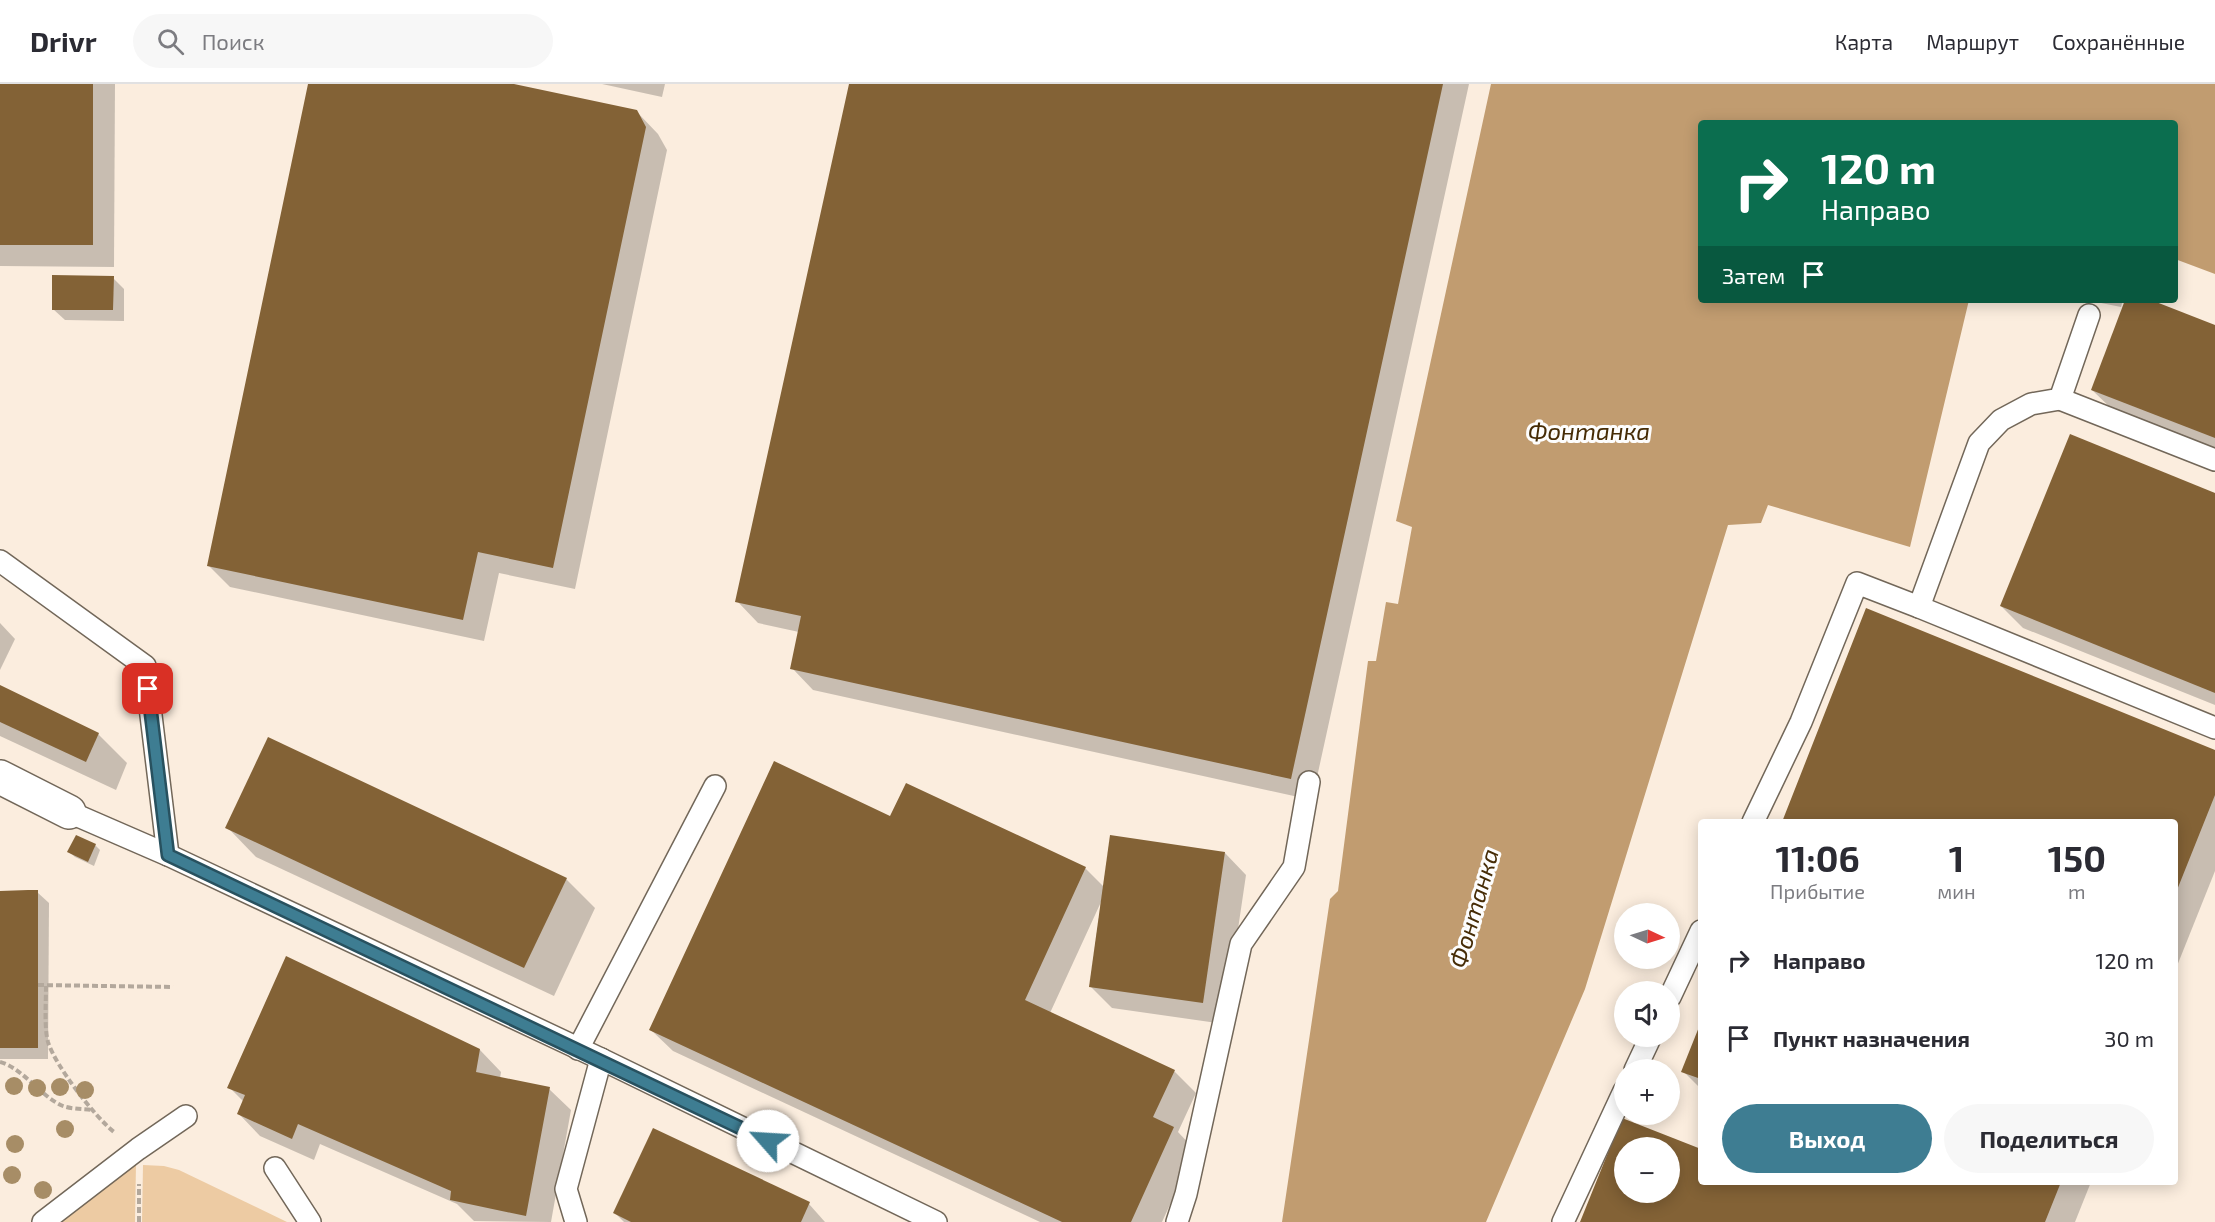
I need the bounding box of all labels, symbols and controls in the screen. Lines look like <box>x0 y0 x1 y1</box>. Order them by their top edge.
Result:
search box <box>133 14 553 68</box>
text: Drivr <box>30 24 97 58</box>
icon: search <box>154 25 187 58</box>
text: Поиск <box>202 28 264 54</box>
text: Карта <box>1835 29 1893 54</box>
text: Маршрут <box>1926 29 2019 54</box>
text: Сохранённые <box>2052 29 2185 54</box>
text: 120 m <box>1821 142 1936 192</box>
icon: right <box>1722 144 1800 222</box>
text: Направо <box>1821 193 1930 225</box>
icon: arrive <box>1797 258 1830 291</box>
text: Затем <box>1722 262 1785 288</box>
water label: Фонтанка <box>1528 416 1650 445</box>
pin <box>122 663 173 714</box>
icon: arrive <box>131 672 164 705</box>
text: 11:06 <box>1775 836 1860 879</box>
text: 1 <box>1949 836 1964 879</box>
text: 150 <box>2048 836 2106 879</box>
water label: Фонтанка <box>1442 845 1504 971</box>
text: Прибытие <box>1770 879 1865 903</box>
text: мин <box>1937 879 1976 903</box>
text: m <box>2068 879 2086 903</box>
north arrow <box>1614 903 1680 969</box>
map controls <box>1614 903 1680 1203</box>
icon: right <box>1722 944 1755 977</box>
text: Направо <box>1773 947 1866 973</box>
text: 120 m <box>2095 947 2154 973</box>
button: sound <box>1614 981 1680 1047</box>
icon: arrive <box>1722 1022 1755 1055</box>
text: Пункт назначения <box>1773 1025 1970 1051</box>
text: 30 m <box>2104 1025 2154 1051</box>
button: + <box>1614 1059 1680 1125</box>
button: Выход <box>1722 1104 1932 1173</box>
button: Поделиться <box>1944 1104 2154 1173</box>
position arrow <box>736 1109 800 1173</box>
button: − <box>1614 1137 1680 1203</box>

